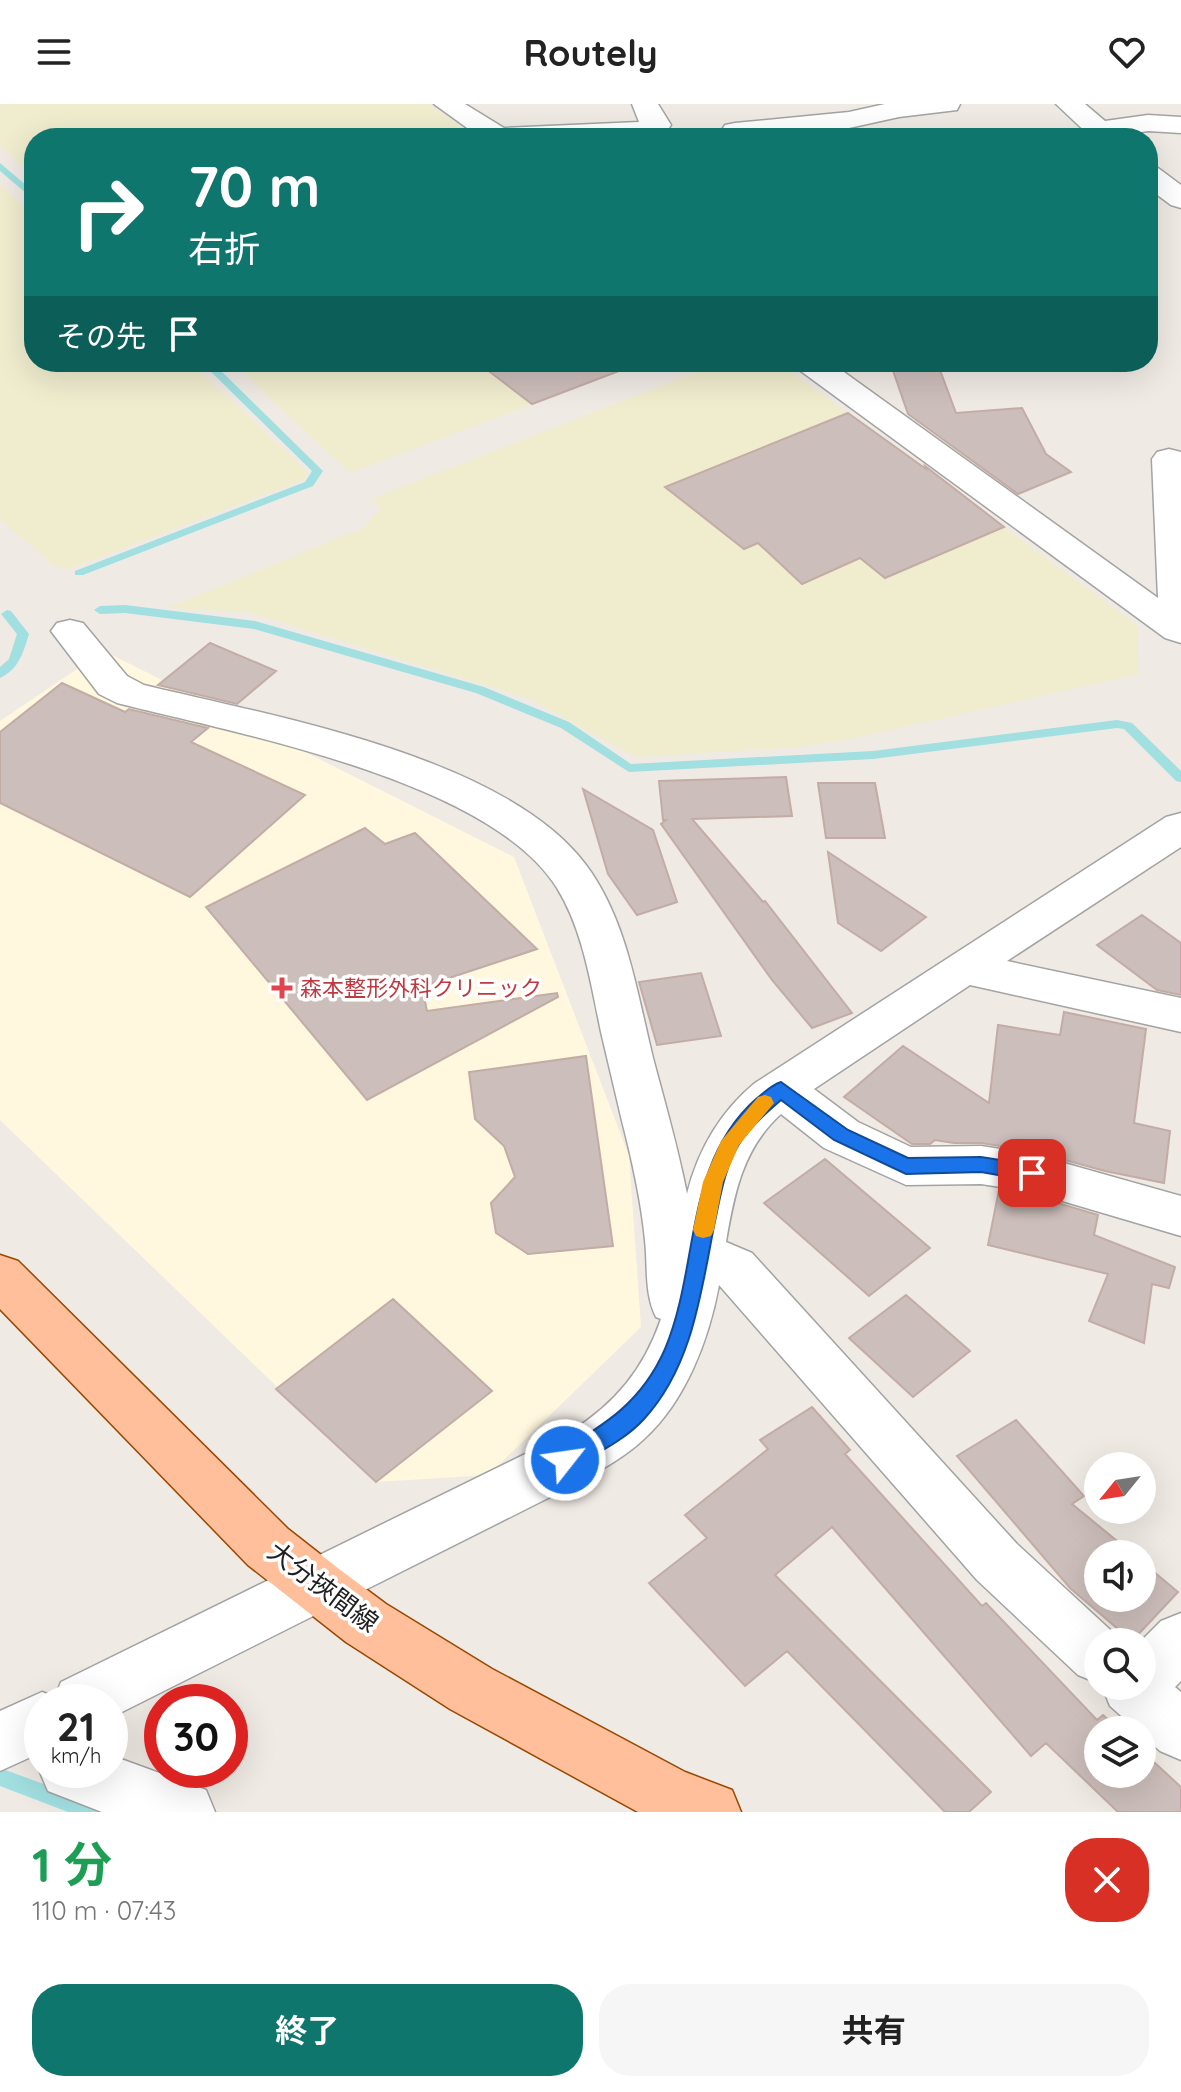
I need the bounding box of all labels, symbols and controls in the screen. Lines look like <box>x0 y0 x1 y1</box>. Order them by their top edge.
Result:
icon: menu <box>32 30 76 74</box>
text: Routely <box>523 30 658 75</box>
icon: heart <box>1105 30 1149 74</box>
text: 70 m <box>188 151 320 221</box>
icon: right <box>56 160 160 264</box>
text: 右折 <box>188 226 260 271</box>
icon: arrive <box>162 312 206 356</box>
text: その先 <box>56 317 146 355</box>
place label: 森本整形外科クリニック <box>300 974 542 1002</box>
marker: 森本整形外科クリニック <box>271 977 293 999</box>
pin <box>998 1139 1066 1207</box>
icon: arrive <box>1010 1151 1054 1195</box>
position arrow <box>523 1418 607 1502</box>
north arrow <box>1084 1452 1156 1524</box>
map controls <box>1084 1452 1156 1788</box>
street label: 大分挾間線 <box>261 1534 385 1639</box>
button: sound <box>1084 1540 1156 1612</box>
button: search <box>1084 1628 1156 1700</box>
speed limit sign: 30 <box>144 1684 248 1788</box>
text: 21 <box>57 1701 95 1751</box>
button: layers <box>1084 1716 1156 1788</box>
text: km/h <box>51 1743 101 1768</box>
text: 1 分 <box>32 1834 112 1894</box>
button: close <box>1065 1838 1149 1922</box>
text: 110 m · 07:43 <box>32 1894 176 1927</box>
button: 終了 <box>32 1984 583 2076</box>
button: 共有 <box>599 1984 1149 2076</box>

